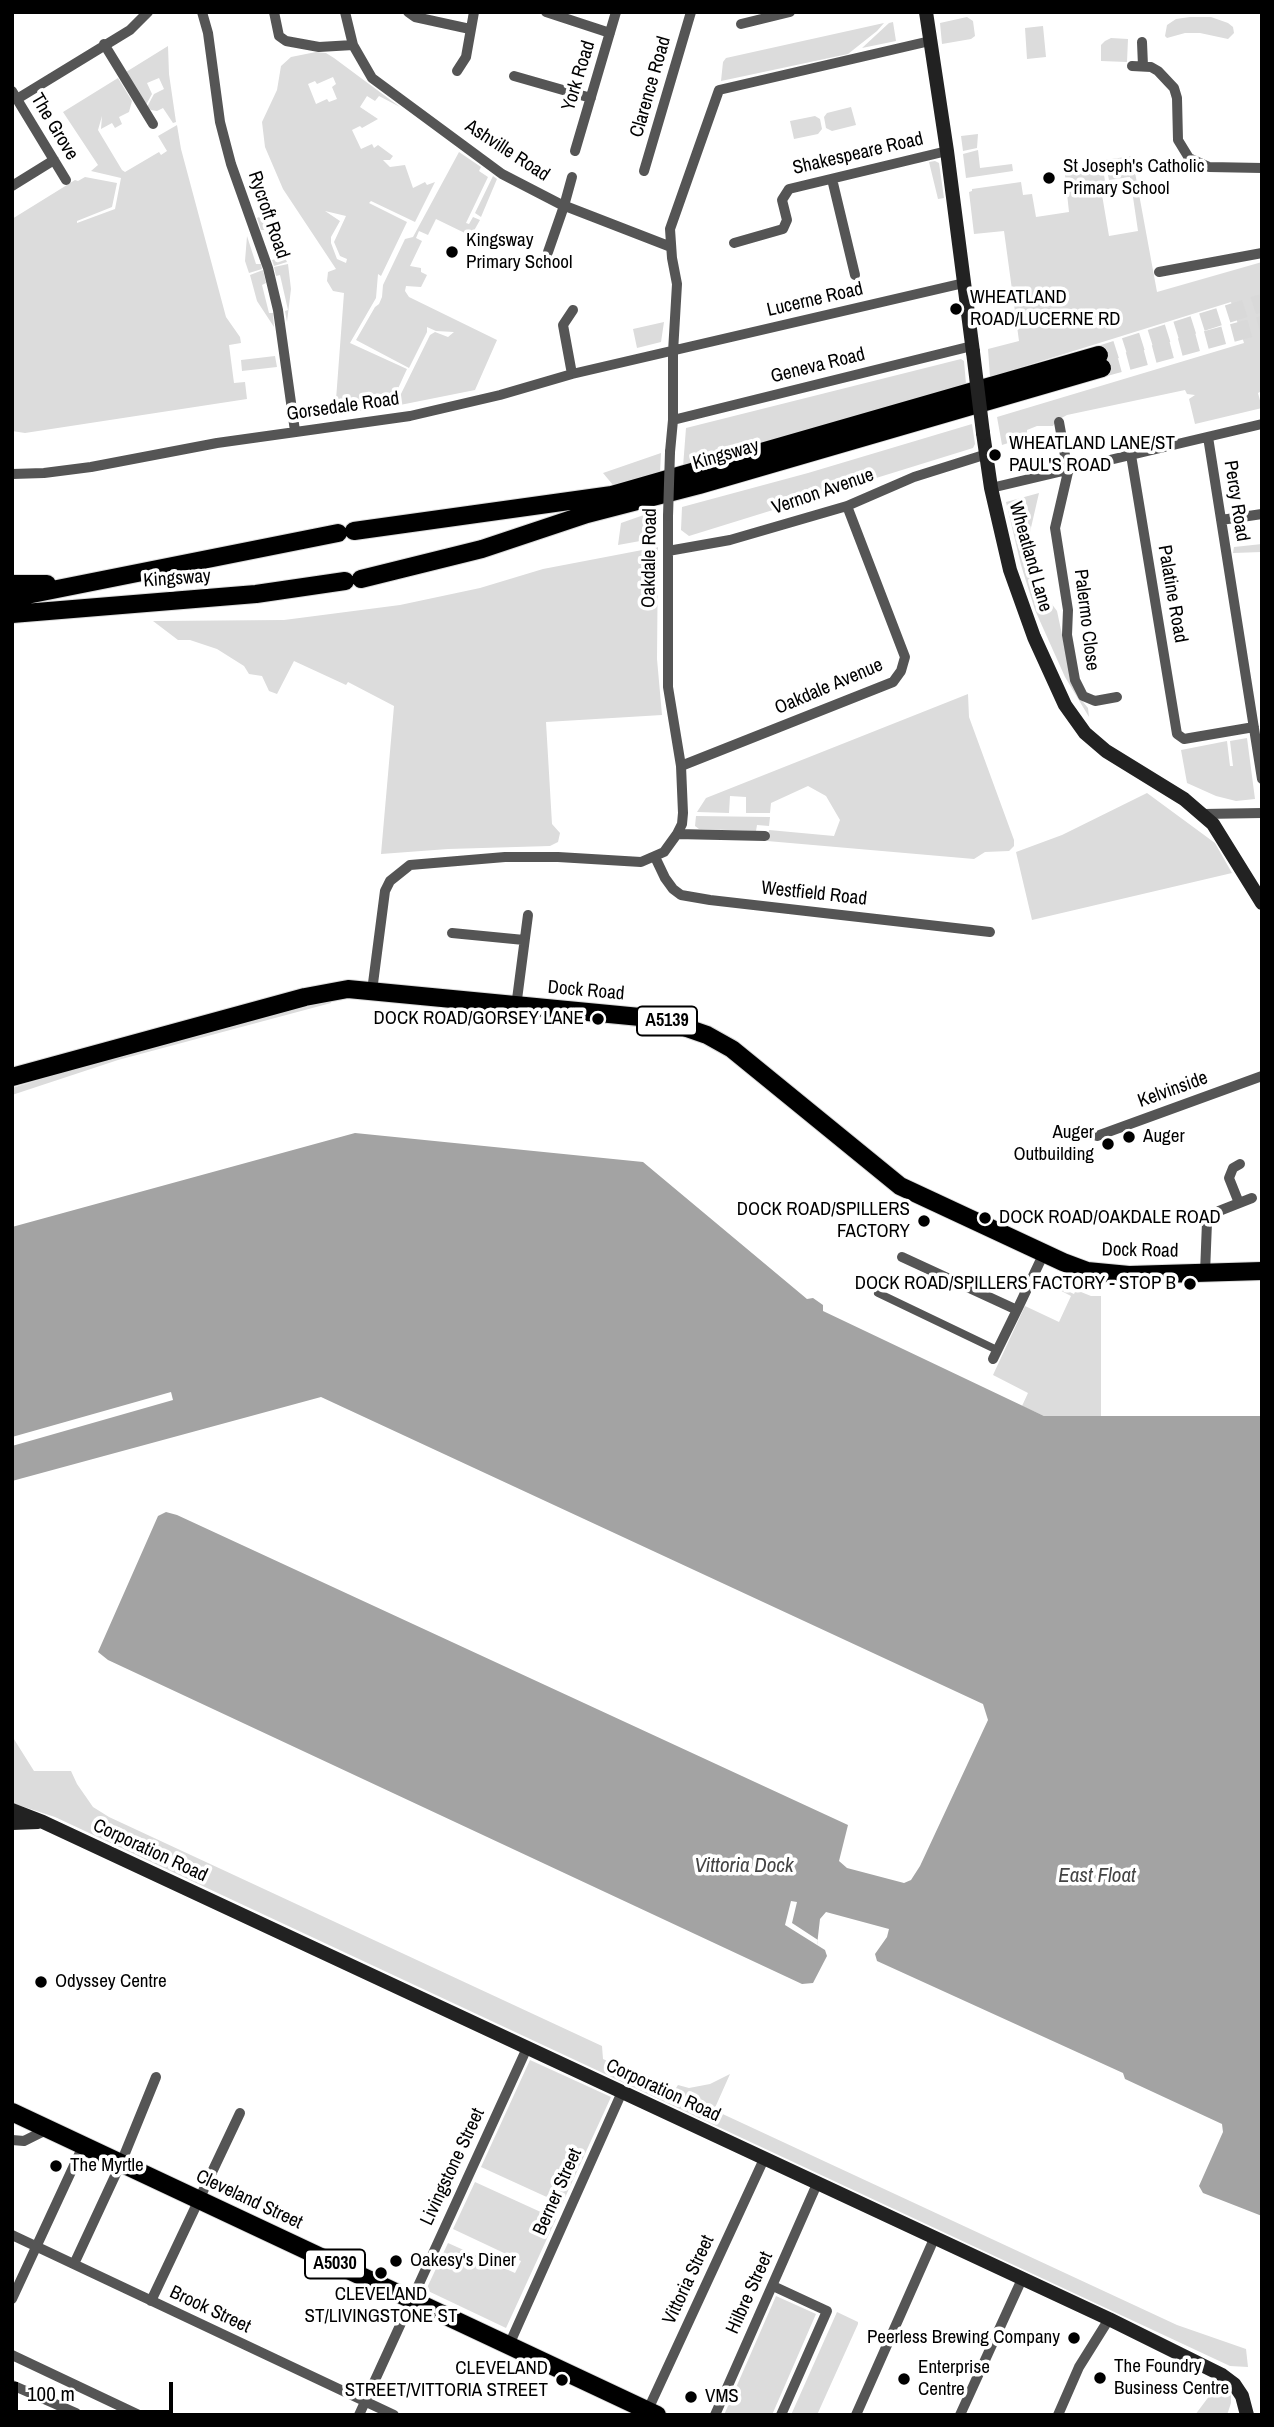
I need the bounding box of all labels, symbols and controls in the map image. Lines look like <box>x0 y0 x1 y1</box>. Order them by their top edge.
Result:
street label: Clarence Road <box>626 34 676 140</box>
street label: York Road <box>558 38 600 114</box>
street label: The Grove <box>25 90 83 164</box>
street label: Ashville Road <box>460 115 554 187</box>
street label: Shakespeare Road <box>790 128 926 180</box>
place label: St Joseph's Catholic Primary School <box>1063 156 1205 200</box>
street label: Rycroft Road <box>242 168 294 262</box>
marker: St Joseph's Catholic Primary School <box>1041 170 1057 186</box>
place label: Kingsway Primary School <box>466 230 572 274</box>
marker: Kingsway Primary School <box>444 244 460 260</box>
street label: Lucerne Road <box>765 278 865 322</box>
place label: WHEATLAND ROAD/LUCERNE RD <box>970 287 1121 331</box>
marker: WHEATLAND ROAD/LUCERNE RD <box>948 301 964 317</box>
street label: Geneva Road <box>769 343 867 389</box>
street label: Gorsedale Road <box>285 388 401 426</box>
place label: WHEATLAND LANE/ST PAUL'S ROAD <box>1009 433 1175 477</box>
street label: Kingsway <box>690 435 762 475</box>
marker: WHEATLAND LANE/ST PAUL'S ROAD <box>987 447 1003 463</box>
street label: Percy Road <box>1218 459 1254 543</box>
street label: Vernon Avenue <box>769 464 877 520</box>
street label: Wheatland Lane <box>1003 499 1057 615</box>
street label: Oakdale Road <box>638 508 662 608</box>
street label: Palatine Road <box>1152 543 1192 645</box>
street label: Kingsway <box>143 565 211 593</box>
street label: Palermo Close <box>1068 568 1104 672</box>
street label: Oakdale Avenue <box>772 654 886 720</box>
street label: Westfield Road <box>760 877 868 911</box>
street label: Dock Road <box>547 976 625 1006</box>
road number: A5139 <box>637 1006 697 1036</box>
place label: DOCK ROAD/GORSEY LANE <box>374 1008 584 1030</box>
marker: DOCK ROAD/GORSEY LANE <box>590 1011 606 1027</box>
street label: Kelvinside <box>1135 1067 1211 1113</box>
place label: Auger Outbuilding <box>1013 1122 1094 1166</box>
place label: Auger <box>1143 1126 1185 1148</box>
marker: Auger <box>1121 1129 1137 1145</box>
marker: Auger Outbuilding <box>1100 1136 1116 1152</box>
place label: DOCK ROAD/SPILLERS FACTORY <box>737 1199 910 1243</box>
place label: DOCK ROAD/OAKDALE ROAD <box>999 1207 1221 1229</box>
marker: DOCK ROAD/OAKDALE ROAD <box>977 1210 993 1226</box>
marker: DOCK ROAD/SPILLERS FACTORY <box>916 1213 932 1229</box>
street label: Dock Road <box>1101 1239 1179 1263</box>
place label: DOCK ROAD/SPILLERS FACTORY - STOP B <box>855 1273 1176 1295</box>
marker: DOCK ROAD/SPILLERS FACTORY - STOP B <box>1182 1276 1198 1292</box>
street label: Corporation Road <box>89 1814 211 1888</box>
water label: Vittoria Dock <box>694 1853 794 1879</box>
water label: East Float <box>1058 1863 1136 1889</box>
place label: Odyssey Centre <box>55 1971 167 1993</box>
marker: Odyssey Centre <box>33 1974 49 1990</box>
street label: Corporation Road <box>602 2054 724 2128</box>
street label: Livingstone Street <box>416 2105 490 2229</box>
street label: Berner Street <box>529 2145 587 2239</box>
place label: The Myrtle <box>70 2155 144 2177</box>
marker: The Myrtle <box>48 2158 64 2174</box>
street label: Cleveland Street <box>192 2165 306 2235</box>
street label: Vittoria Street <box>658 2232 720 2328</box>
street label: Hilbre Street <box>722 2248 778 2338</box>
road number: A5030 <box>305 2250 365 2278</box>
place label: Oakesy's Diner <box>410 2250 516 2272</box>
marker: Oakesy's Diner <box>388 2253 404 2269</box>
marker: CLEVELAND ST/LIVINGSTONE ST <box>373 2265 389 2281</box>
street label: Brook Street <box>166 2281 254 2339</box>
place label: CLEVELAND ST/LIVINGSTONE ST <box>305 2284 457 2328</box>
place label: Peerless Brewing Company <box>867 2327 1060 2349</box>
marker: Peerless Brewing Company <box>1066 2330 1082 2346</box>
place label: The Foundry Business Centre <box>1114 2356 1229 2400</box>
place label: Enterprise Centre <box>918 2357 990 2401</box>
place label: CLEVELAND STREET/VITTORIA STREET <box>345 2358 548 2402</box>
scale bar <box>18 2368 177 2412</box>
marker: The Foundry Business Centre <box>1092 2370 1108 2386</box>
marker: Enterprise Centre <box>896 2371 912 2387</box>
marker: CLEVELAND STREET/VITTORIA STREET <box>554 2372 570 2388</box>
text: 100 m <box>27 2379 75 2408</box>
place label: VMS <box>705 2386 739 2408</box>
marker: VMS <box>683 2389 699 2405</box>

